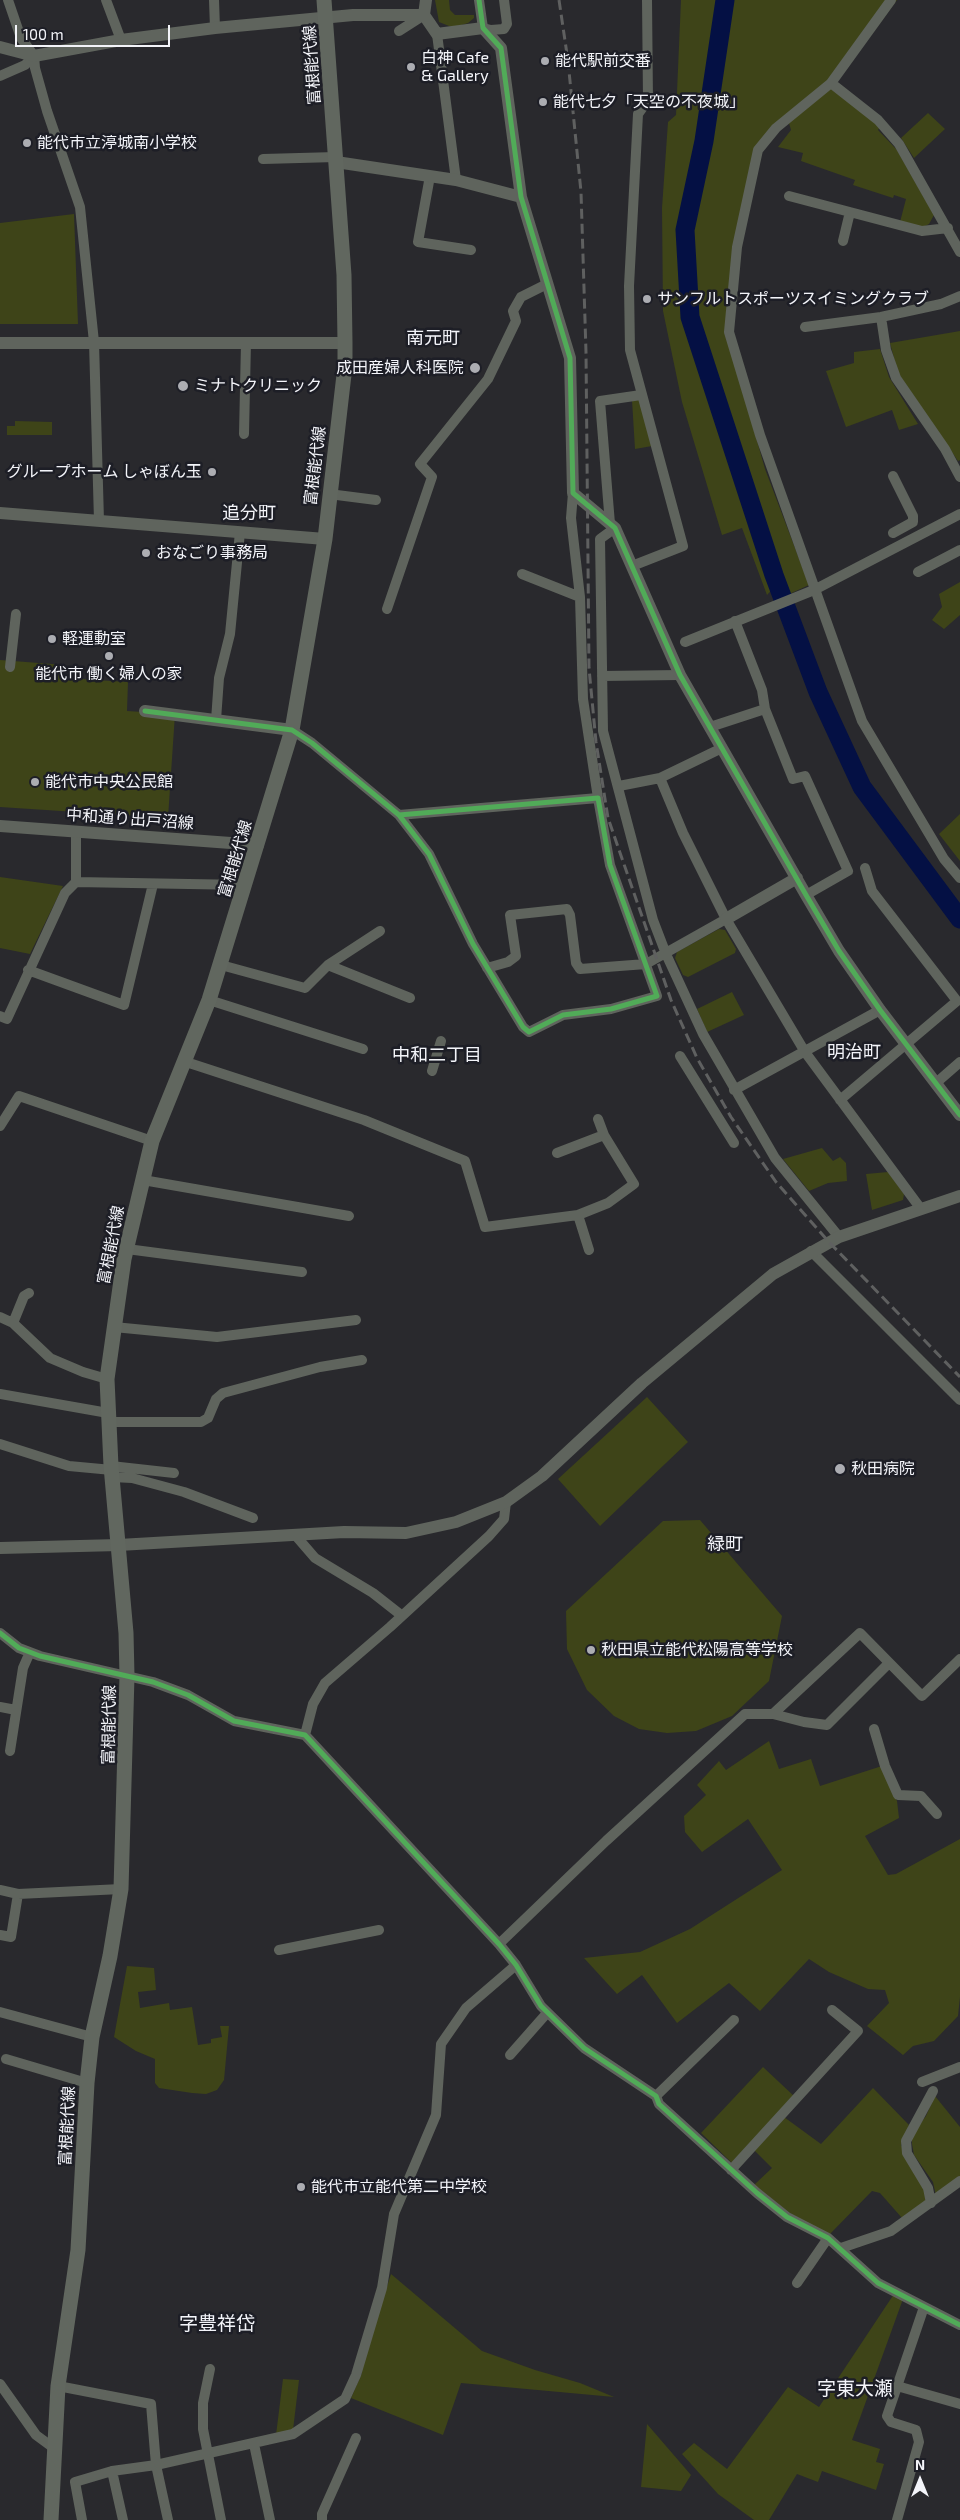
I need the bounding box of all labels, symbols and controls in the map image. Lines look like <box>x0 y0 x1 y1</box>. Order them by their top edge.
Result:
scale bar <box>18 15 172 47</box>
street label: 富根能代線 <box>300 24 324 106</box>
text: 100 m <box>23 25 64 43</box>
place label: 白神 Cafe & Gallery <box>421 48 489 86</box>
place label: 能代駅前交番 <box>555 51 651 71</box>
marker: 能代駅前交番 <box>539 55 551 67</box>
marker: 白神 Cafe & Gallery <box>405 61 417 73</box>
place label: 能代七夕「天空の不夜城」 <box>553 92 745 112</box>
marker: 能代七夕「天空の不夜城」 <box>537 96 549 108</box>
place label: 能代市立渟城南小学校 <box>37 133 197 153</box>
marker: 能代市立渟城南小学校 <box>21 137 33 149</box>
place label: サンフルトスポーツスイミングクラブ <box>657 289 929 309</box>
marker: サンフルトスポーツスイミングクラブ <box>641 293 653 305</box>
district label: 南元町 <box>406 327 460 349</box>
place label: 成田産婦人科医院 <box>336 358 464 378</box>
marker: 成田産婦人科医院 <box>468 361 482 375</box>
place label: ミナトクリニック <box>194 376 322 396</box>
marker: ミナトクリニック <box>176 379 190 393</box>
street label: 富根能代線 <box>301 425 329 507</box>
place label: グループホーム しゃぼん玉 <box>6 462 202 482</box>
marker: グループホーム しゃぼん玉 <box>206 466 218 478</box>
district label: 追分町 <box>222 502 276 524</box>
place label: おなごり事務局 <box>156 543 268 563</box>
marker: おなごり事務局 <box>140 547 152 559</box>
place label: 軽運動室 <box>62 629 126 649</box>
marker: 軽運動室 <box>46 633 58 645</box>
marker: 能代市 働く婦人の家 <box>103 650 115 662</box>
place label: 能代市 働く婦人の家 <box>35 664 183 684</box>
place label: 能代市中央公民館 <box>45 772 173 792</box>
marker: 能代市中央公民館 <box>29 776 41 788</box>
street label: 中和通り出戸沼線 <box>65 805 195 833</box>
street label: 富根能代線 <box>214 818 256 900</box>
district label: 明治町 <box>827 1041 881 1063</box>
district label: 中和二丁目 <box>392 1044 482 1066</box>
street label: 富根能代線 <box>94 1204 128 1286</box>
place label: 秋田病院 <box>851 1459 915 1479</box>
marker: 秋田病院 <box>833 1462 847 1476</box>
district label: 緑町 <box>707 1533 743 1555</box>
place label: 秋田県立能代松陽高等学校 <box>601 1640 793 1660</box>
marker: 秋田県立能代松陽高等学校 <box>585 1644 597 1656</box>
street label: 富根能代線 <box>99 1685 119 1765</box>
street label: 富根能代線 <box>55 2086 79 2166</box>
place label: 能代市立能代第二中学校 <box>311 2177 487 2197</box>
marker: 能代市立能代第二中学校 <box>295 2181 307 2193</box>
district label: 字豊祥岱 <box>179 2313 255 2335</box>
district label: 字東大瀬 <box>817 2378 893 2400</box>
north arrow <box>895 2455 945 2505</box>
text: N <box>915 2456 925 2473</box>

